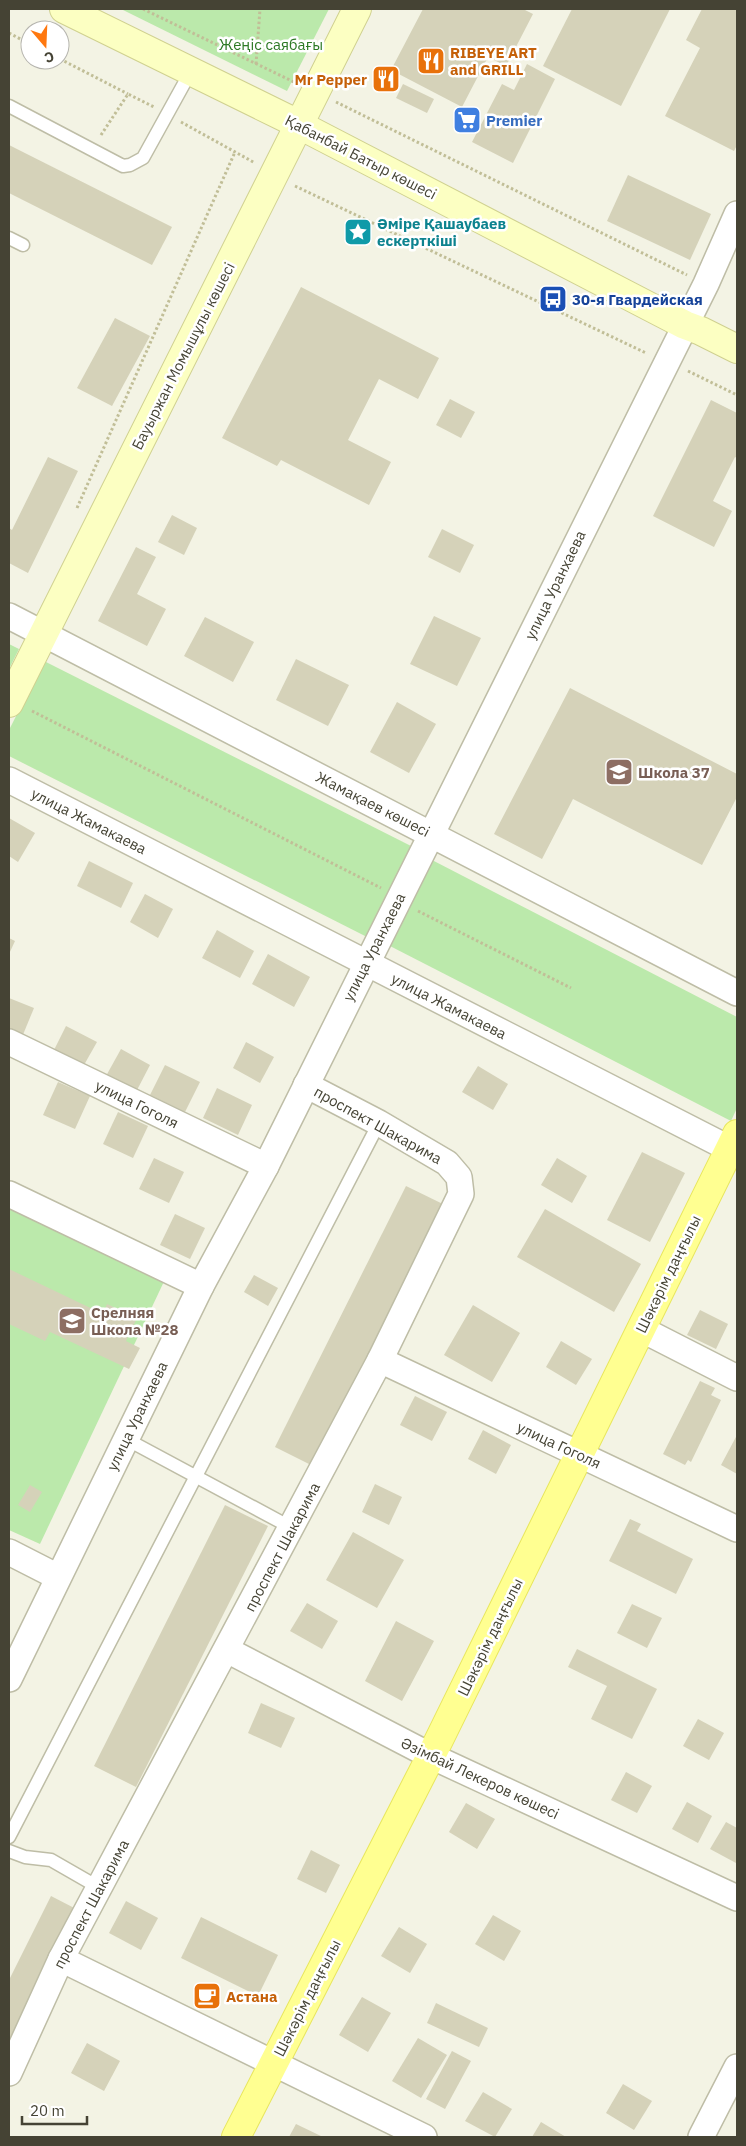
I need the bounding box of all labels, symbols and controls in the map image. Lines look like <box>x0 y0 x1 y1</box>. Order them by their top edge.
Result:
north arrow <box>20 20 70 70</box>
park label: Жеңіс саябағы <box>219 35 323 54</box>
place label: RIBEYE ART and GRILL <box>450 43 537 79</box>
restaurant icon: RIBEYE ART and GRILL <box>416 46 446 76</box>
text: С <box>42 47 56 67</box>
restaurant icon: Mr Pepper <box>371 64 401 94</box>
place label: Mr Pepper <box>294 70 367 89</box>
supermarket icon: Premier <box>452 105 482 135</box>
street label: Қабанбай Батыр көшесі <box>282 111 440 203</box>
place label: Premier <box>486 111 542 130</box>
place label: Әміре Қашаубаев ескерткіші <box>377 214 506 250</box>
place icon: Әміре Қашаубаев ескерткіші <box>343 217 373 247</box>
street label: Бауыржан Момышұлы көшесі <box>127 259 239 453</box>
bus stop icon: 30-я Гвардейская <box>538 284 568 314</box>
place label: 30-я Гвардейская <box>572 290 703 309</box>
street label: улица Уранхаева <box>520 527 590 643</box>
school or university icon: Школа 37 <box>604 757 634 787</box>
place label: Школа 37 <box>638 763 710 782</box>
street label: Жамақаев көшесі <box>313 767 433 841</box>
street label: улица Жамакаева <box>28 784 150 858</box>
street label: улица Уранхаева <box>338 890 410 1004</box>
street label: улица Жамакаева <box>388 969 510 1043</box>
street label: улица Гоголя <box>92 1076 182 1132</box>
street label: проспект Шакарима <box>311 1082 445 1168</box>
street label: Шәкәрім даңғылы <box>631 1212 705 1336</box>
place label: Срелняя Школа №28 <box>91 1303 179 1339</box>
school or university icon: Срелняя Школа №28 <box>57 1306 87 1336</box>
street label: улица Уранхаева <box>102 1358 172 1474</box>
street label: улица Гоголя <box>514 1417 604 1473</box>
street label: проспект Шакарима <box>240 1479 324 1615</box>
street label: Шәкәрім даңғылы <box>453 1575 527 1699</box>
street label: Әзімбай Лекеров көшесі <box>398 1733 562 1823</box>
street label: проспект Шакарима <box>49 1836 133 1972</box>
street label: Шәкәрім даңғылы <box>269 1936 345 2060</box>
cafe icon: Астана <box>192 1981 222 2011</box>
place label: Астана <box>226 1987 278 2006</box>
scale bar <box>22 2094 88 2126</box>
text: 20 m <box>30 2101 65 2120</box>

